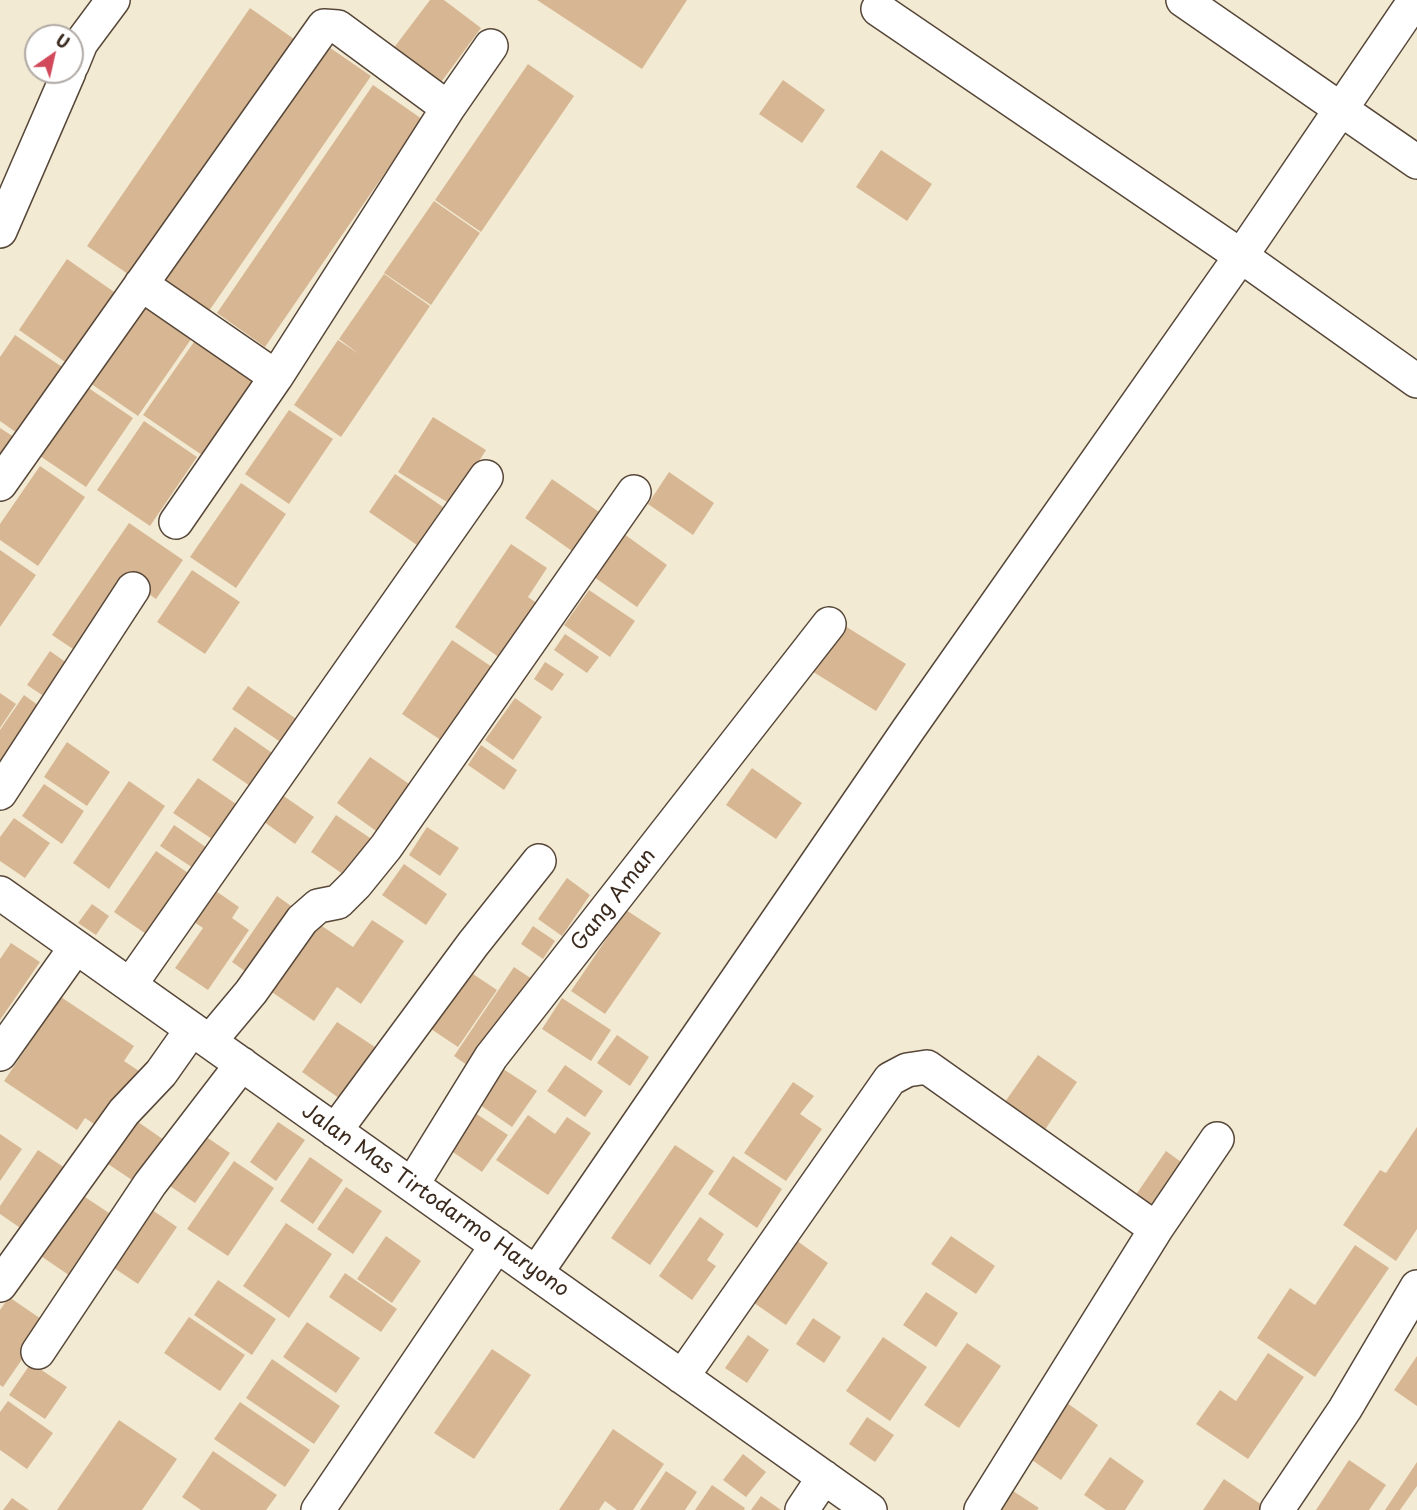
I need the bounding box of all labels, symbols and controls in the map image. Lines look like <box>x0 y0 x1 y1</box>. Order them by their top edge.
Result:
north arrow <box>24 24 84 84</box>
text: U <box>51 27 75 54</box>
street label: Gang Aman <box>566 844 662 956</box>
street label: Jalan Mas Tirtodarmo Haryono <box>297 1099 573 1303</box>

